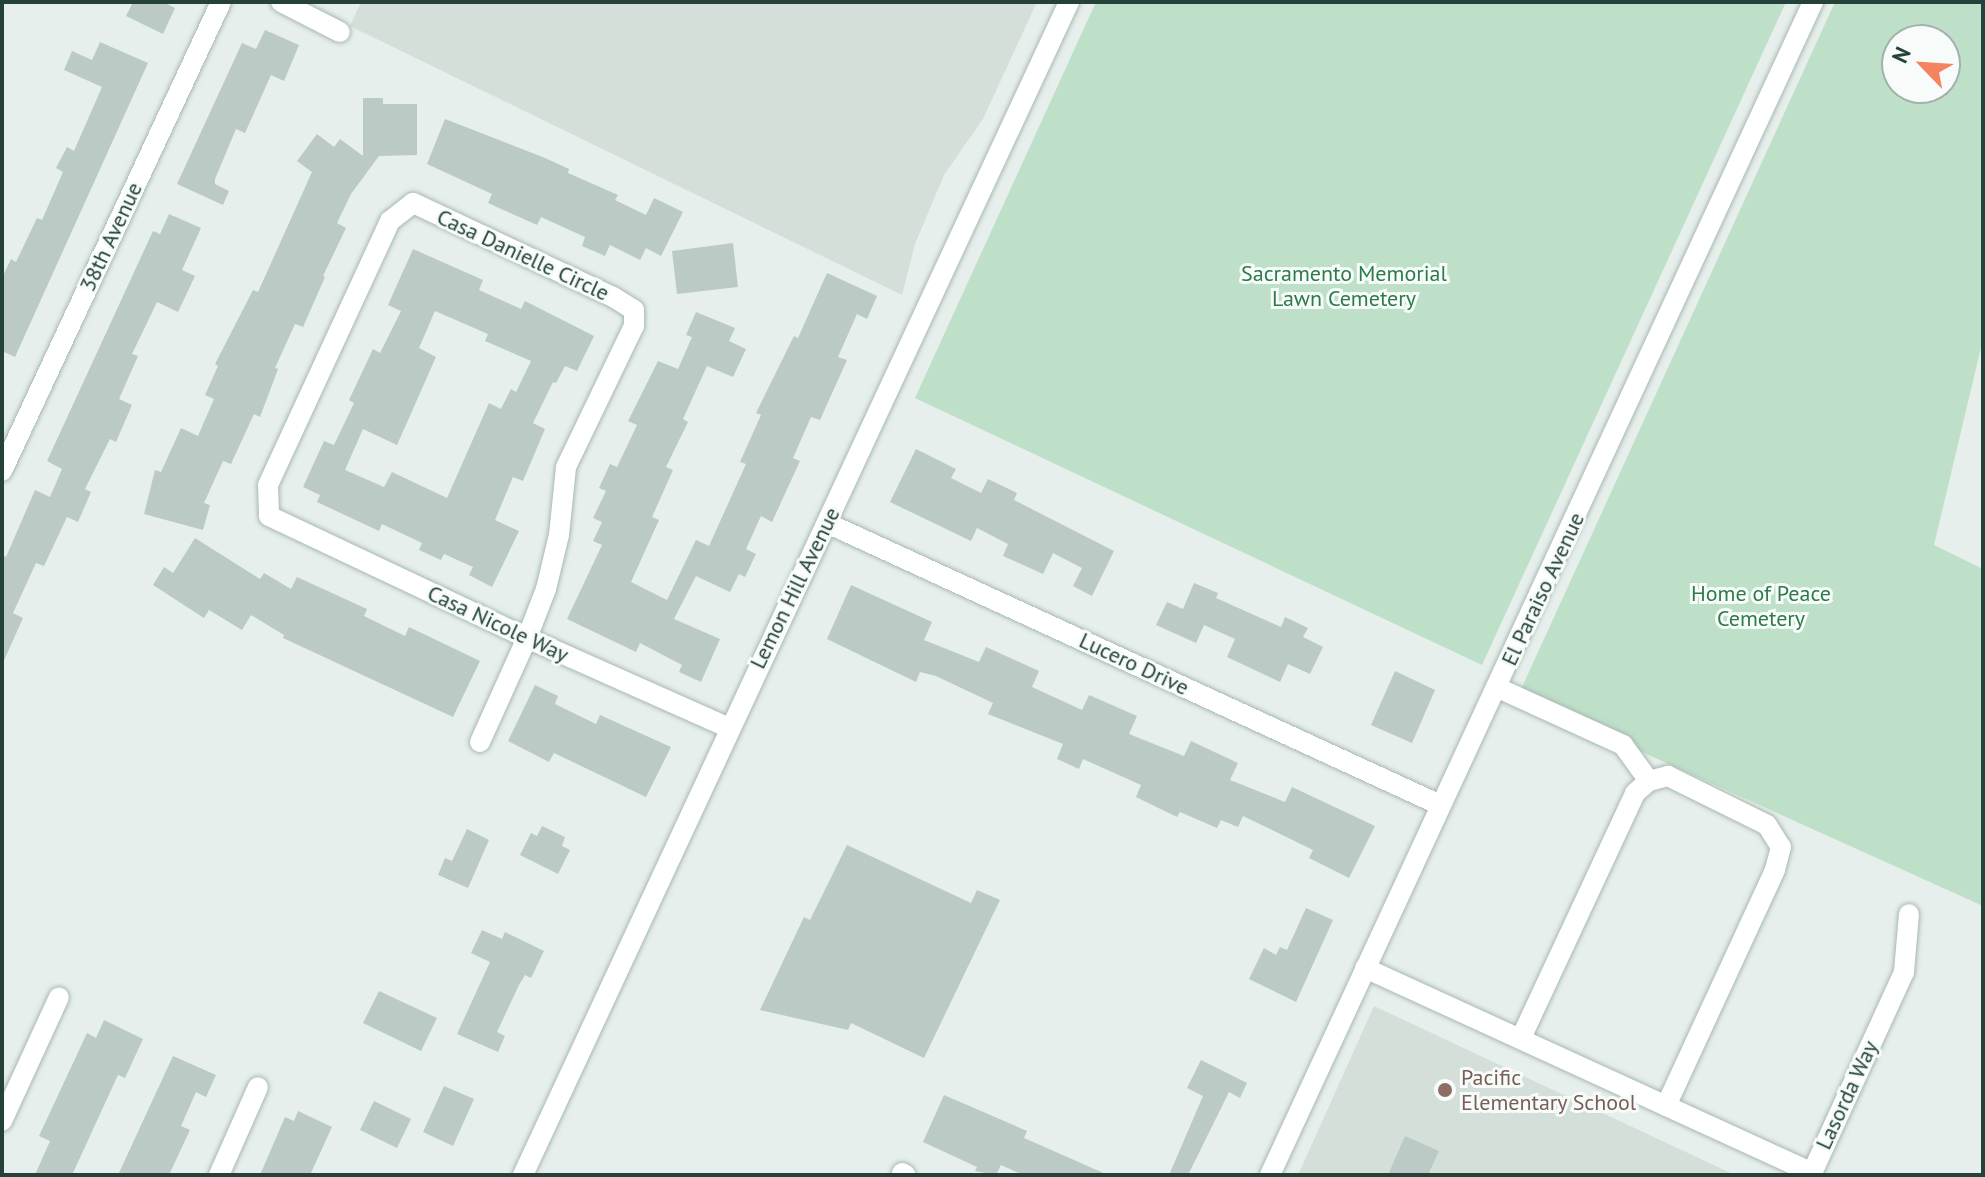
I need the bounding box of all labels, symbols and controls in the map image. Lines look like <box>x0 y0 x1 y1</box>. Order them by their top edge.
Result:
north arrow <box>1881 24 1961 104</box>
text: N <box>1885 42 1917 67</box>
street label: 38th Avenue <box>74 178 148 296</box>
street label: Casa Danielle Circle <box>433 204 613 306</box>
park label: Sacramento Memorial Lawn Cemetery <box>1241 260 1447 312</box>
street label: Lemon Hill Avenue <box>744 503 846 673</box>
street label: El Paraiso Avenue <box>1496 508 1590 670</box>
street label: Casa Nicole Way <box>423 580 573 668</box>
park label: Home of Peace Cemetery <box>1691 580 1831 632</box>
street label: Lucero Drive <box>1075 627 1193 701</box>
street label: Lasorda Way <box>1810 1036 1884 1154</box>
place label: Pacific Elementary School <box>1461 1064 1637 1116</box>
marker: Pacific Elementary School <box>1436 1081 1454 1099</box>

